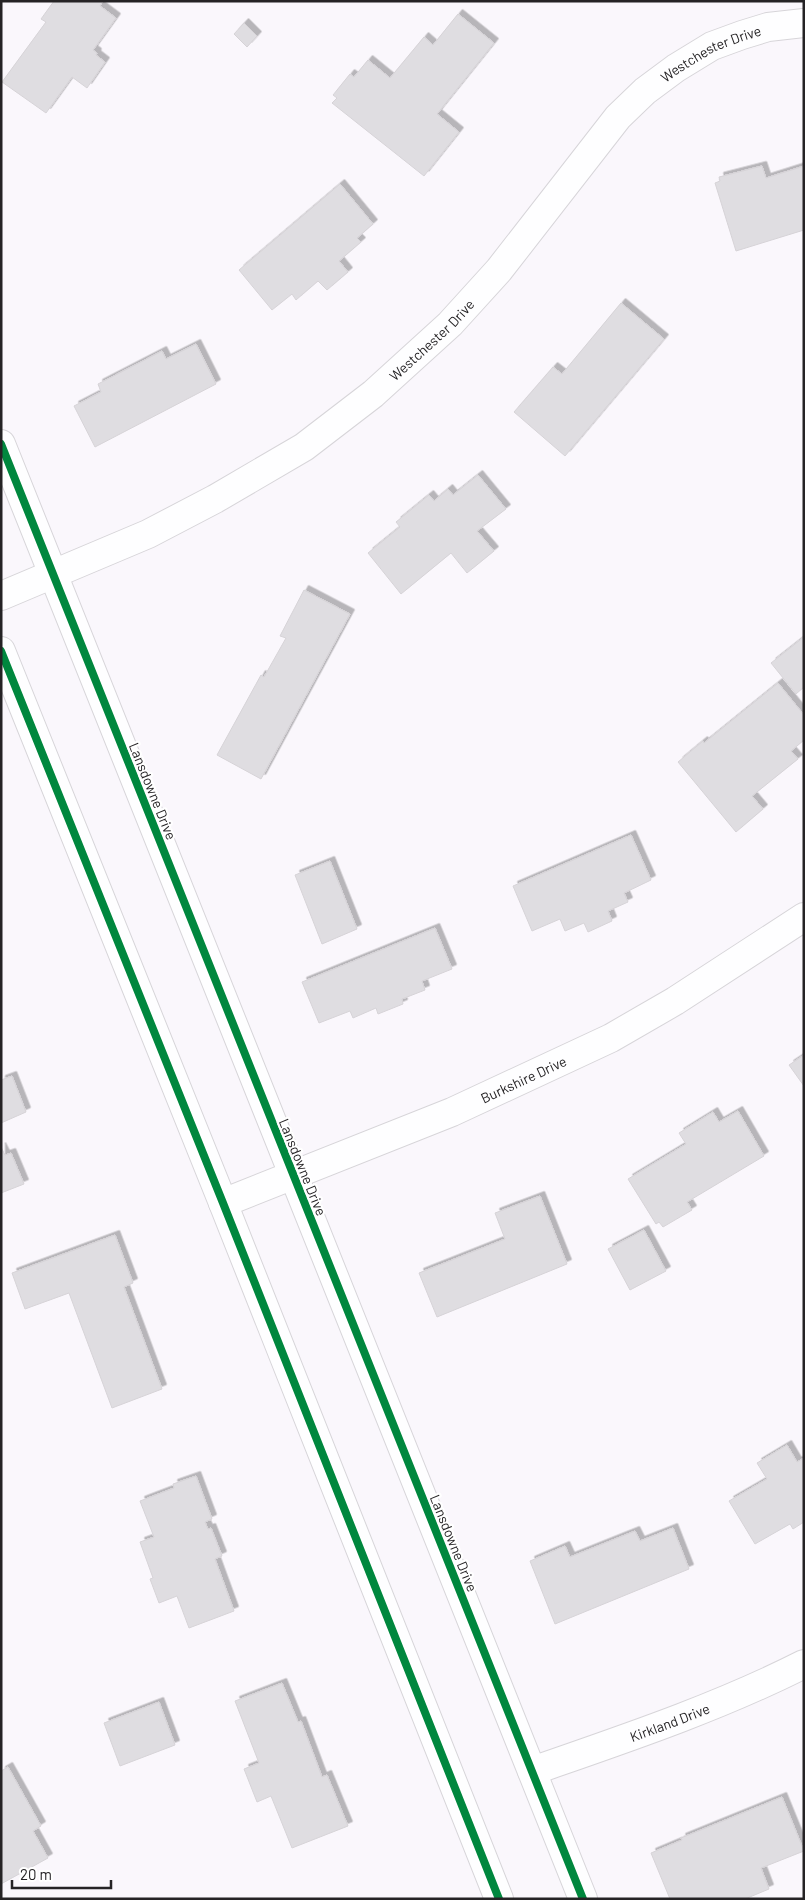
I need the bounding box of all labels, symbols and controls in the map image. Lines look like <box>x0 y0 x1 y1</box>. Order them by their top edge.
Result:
street label: Westchester Drive <box>657 21 763 85</box>
street label: Westchester Drive <box>385 295 477 384</box>
street label: Lansdowne Drive <box>126 740 180 842</box>
street label: Burkshire Drive <box>478 1052 569 1106</box>
street label: Lansdowne Drive <box>276 1116 330 1218</box>
street label: Lansdowne Drive <box>427 1492 481 1594</box>
street label: Kirkland Drive <box>627 1699 712 1745</box>
scale bar <box>12 1858 111 1890</box>
text: 20 m <box>20 1865 52 1883</box>

